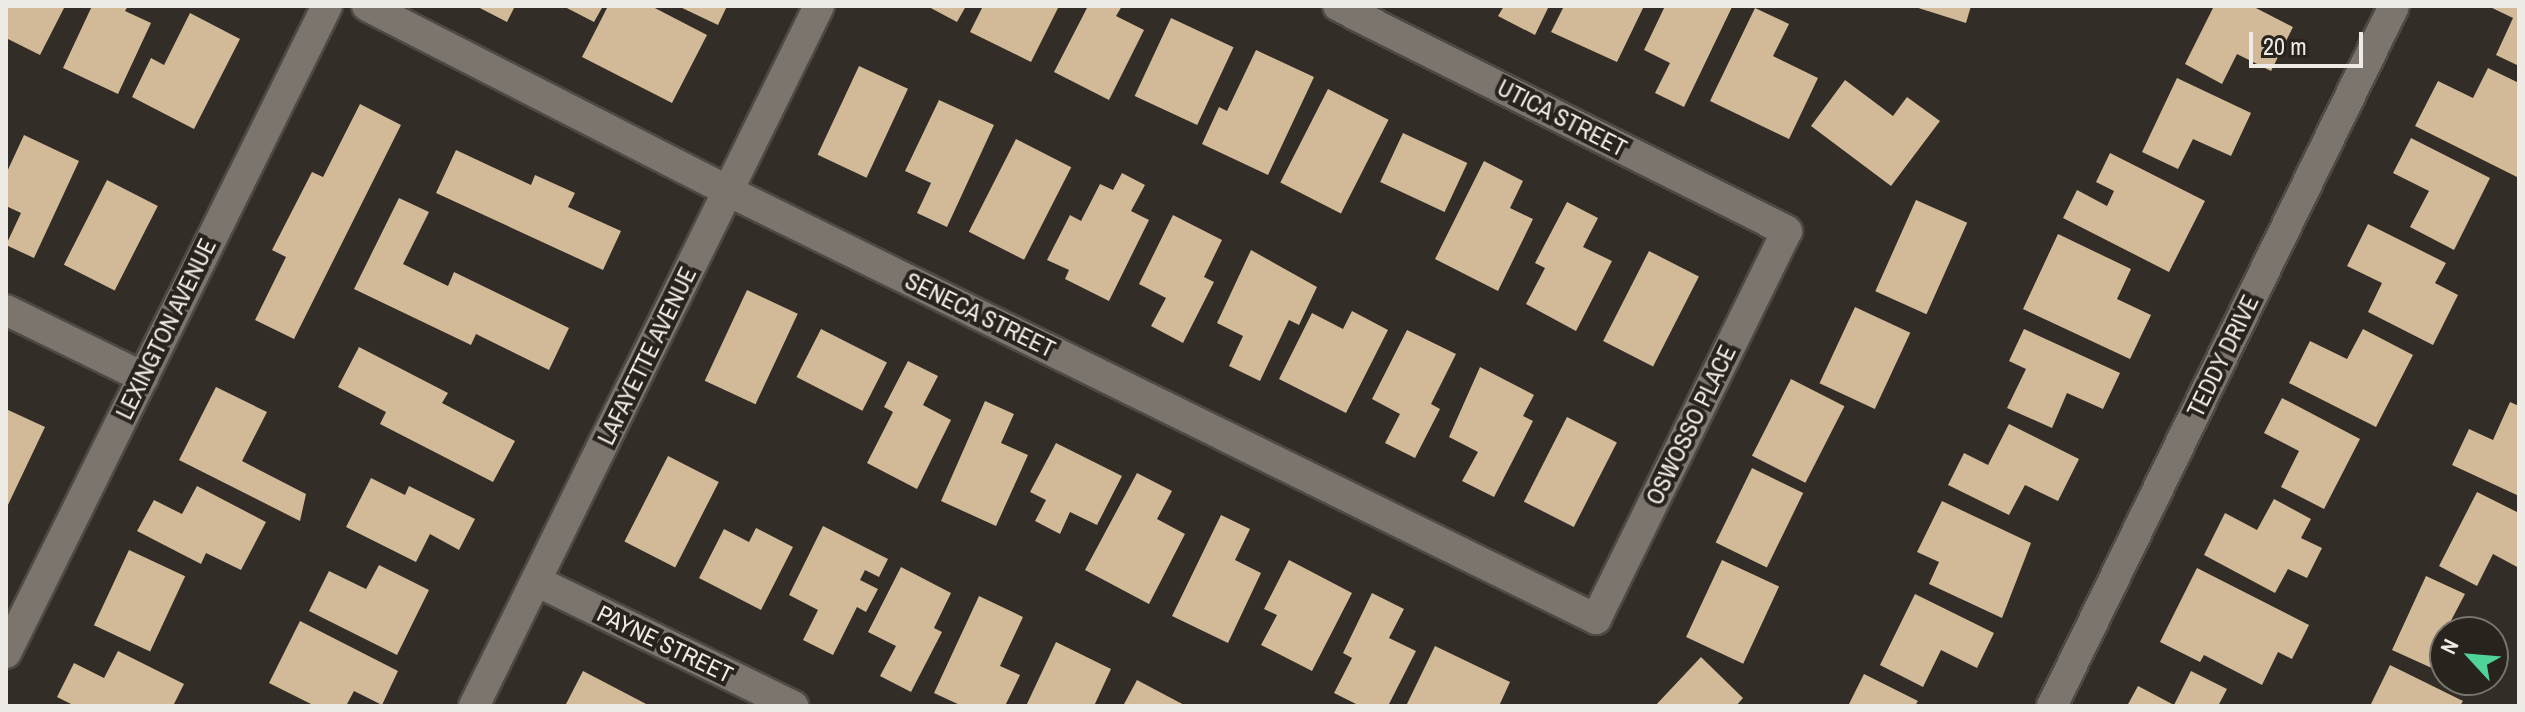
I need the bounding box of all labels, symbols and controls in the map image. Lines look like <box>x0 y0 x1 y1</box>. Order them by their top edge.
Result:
scale bar <box>2253 16 2367 66</box>
text: 20 m <box>2263 30 2307 62</box>
street label: UTICA STREET <box>1492 73 1632 163</box>
street label: LEXINGTON AVENUE <box>110 234 222 424</box>
street label: LAFAYETTE AVENUE <box>591 262 703 450</box>
street label: SENECA STREET <box>900 266 1060 364</box>
street label: TEDDY DRIVE <box>2181 290 2265 422</box>
street label: OSWOSSO PLACE <box>1640 341 1742 509</box>
street label: PAYNE STREET <box>593 599 737 689</box>
north arrow <box>2429 616 2509 696</box>
text: N <box>2433 634 2466 659</box>

